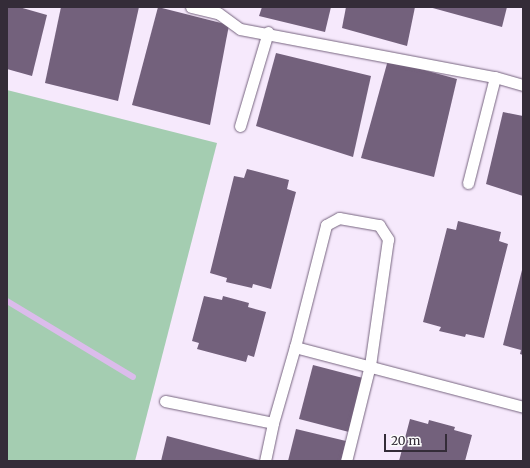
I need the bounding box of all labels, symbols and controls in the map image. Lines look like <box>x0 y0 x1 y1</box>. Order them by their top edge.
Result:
scale bar <box>386 426 449 452</box>
text: 20 m <box>391 433 420 448</box>

